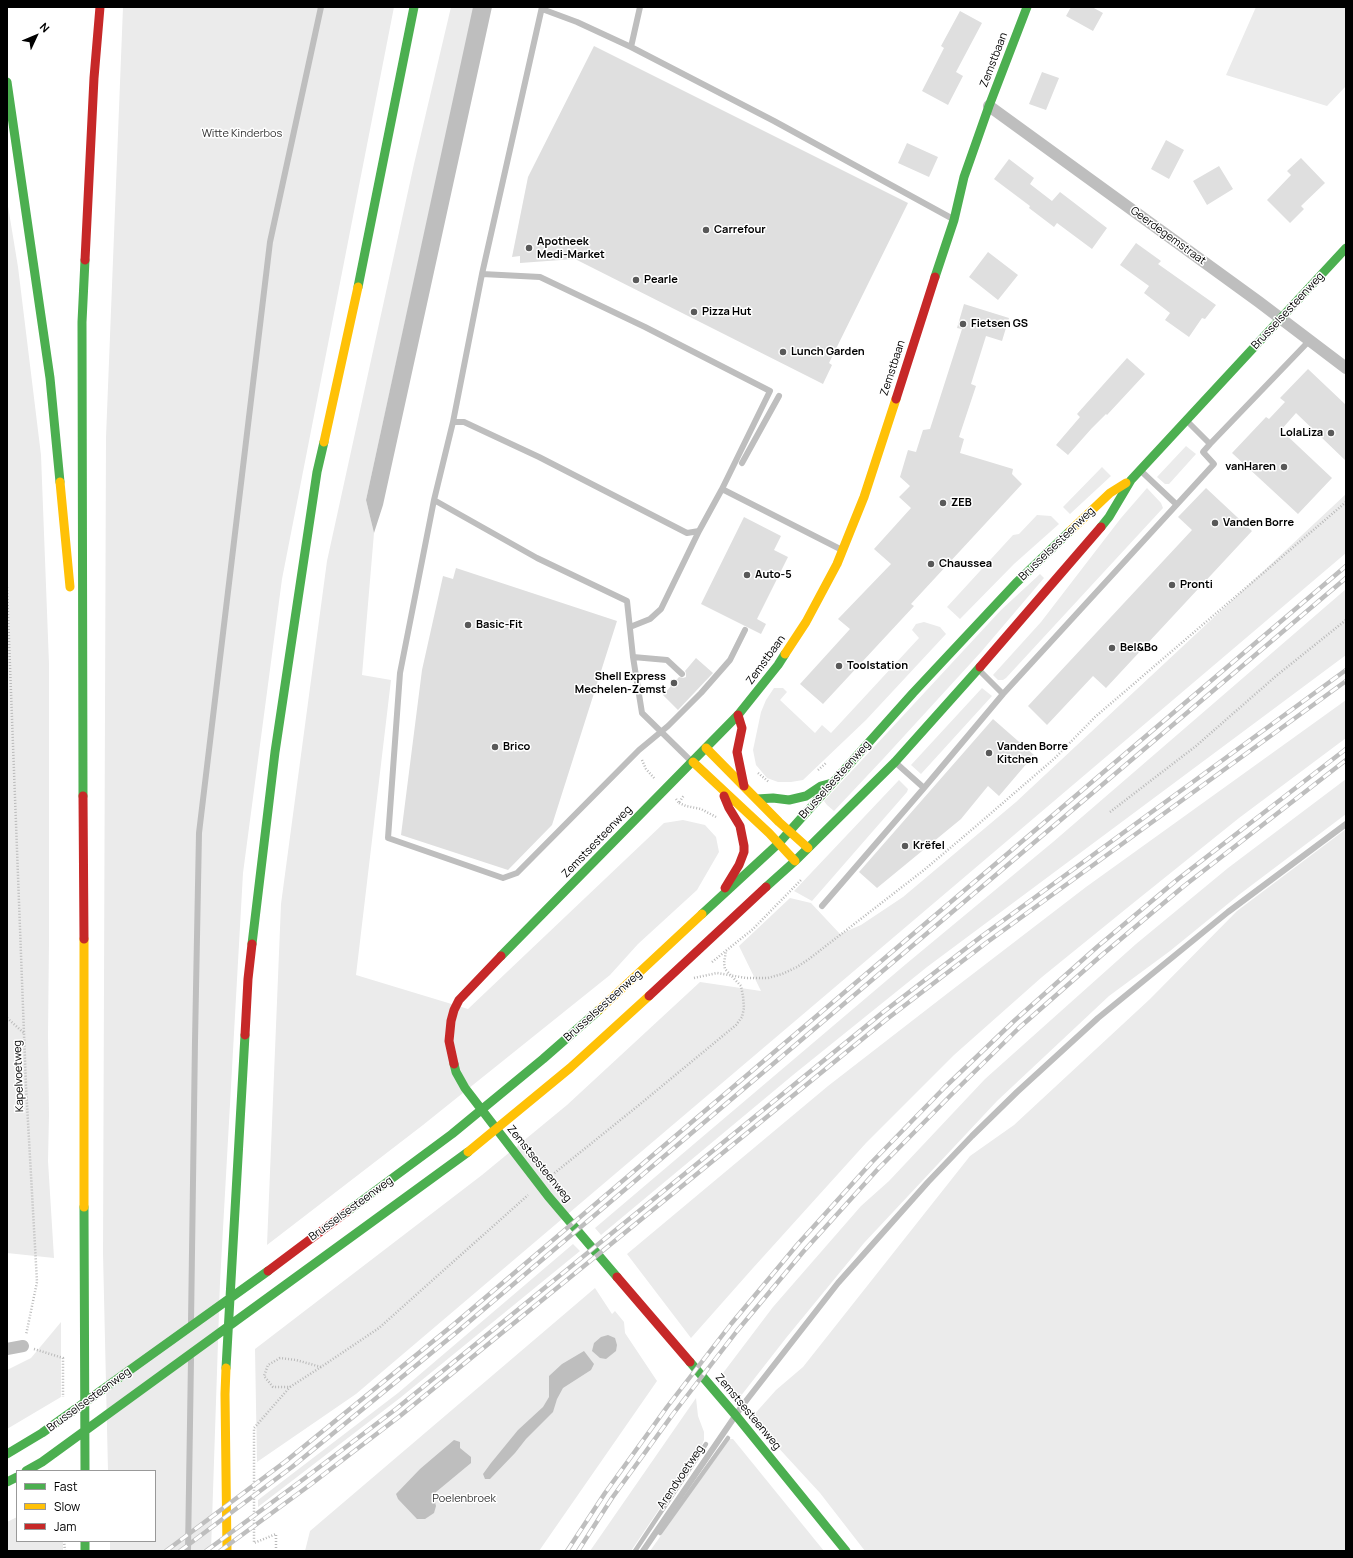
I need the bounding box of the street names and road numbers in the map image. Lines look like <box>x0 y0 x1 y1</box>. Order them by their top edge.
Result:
street label: Zemstbaan <box>977 31 1011 89</box>
street label: Geerdegemstraat <box>1128 204 1208 268</box>
street label: Brusselsesteenweg <box>1249 270 1327 352</box>
street label: Zemstbaan <box>878 338 908 398</box>
street label: Brusselsesteenweg <box>1016 504 1098 584</box>
street label: Zemstbaan <box>744 633 788 687</box>
street label: Brusselsesteenweg <box>797 738 873 822</box>
street label: Zemstsesteenweg <box>559 803 635 881</box>
street label: Brusselsesteenweg <box>561 968 645 1044</box>
street label: Kapelvoetweg <box>11 1040 27 1112</box>
street label: Zemstsesteenweg <box>504 1123 574 1205</box>
street label: Brusselsesteenweg <box>307 1174 395 1244</box>
street label: Brusselsesteenweg <box>45 1365 133 1435</box>
street label: Zemstsesteenweg <box>712 1371 784 1453</box>
street label: Arendvoetweg <box>655 1443 707 1511</box>

